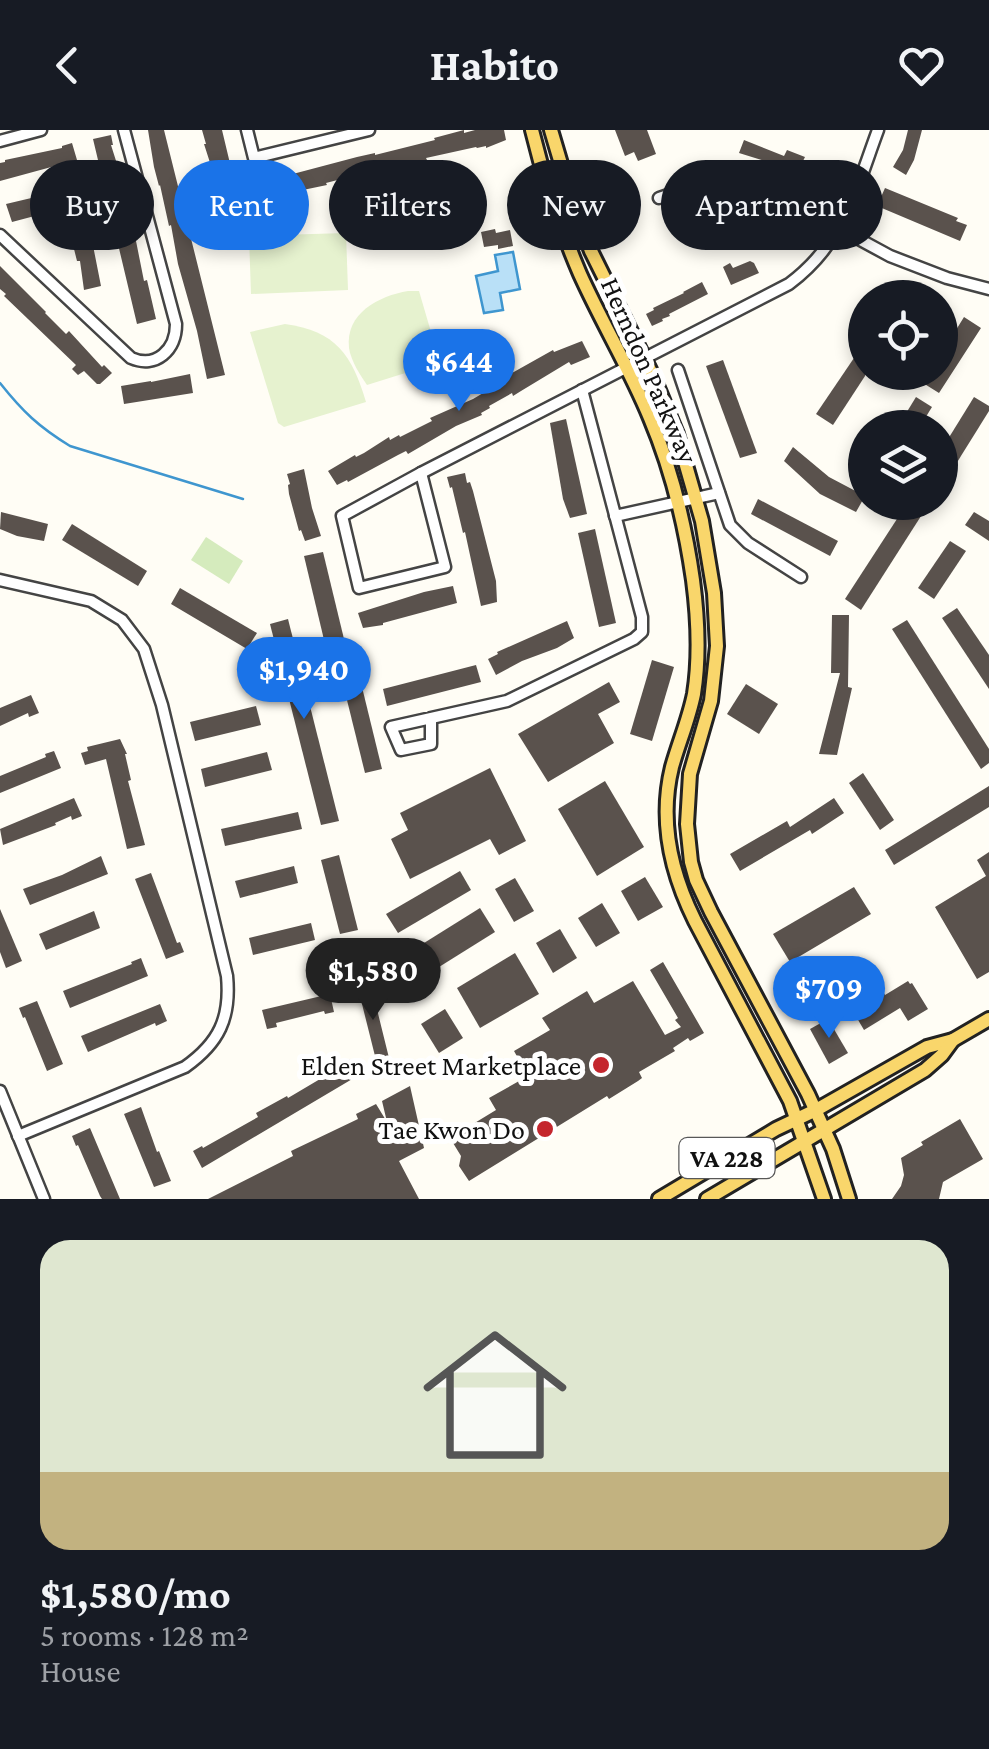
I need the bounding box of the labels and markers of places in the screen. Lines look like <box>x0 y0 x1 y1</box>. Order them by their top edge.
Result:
pin: $644 <box>400 329 518 414</box>
pin: $1,940 <box>223 637 385 722</box>
pin: $1,580 <box>292 938 454 1023</box>
pin: $709 <box>770 956 888 1041</box>
place label: Elden Street Marketplace <box>301 1050 581 1081</box>
marker: Elden Street Marketplace <box>590 1054 612 1076</box>
place label: Tae Kwon Do <box>378 1114 525 1145</box>
marker: Tae Kwon Do <box>534 1118 556 1140</box>

